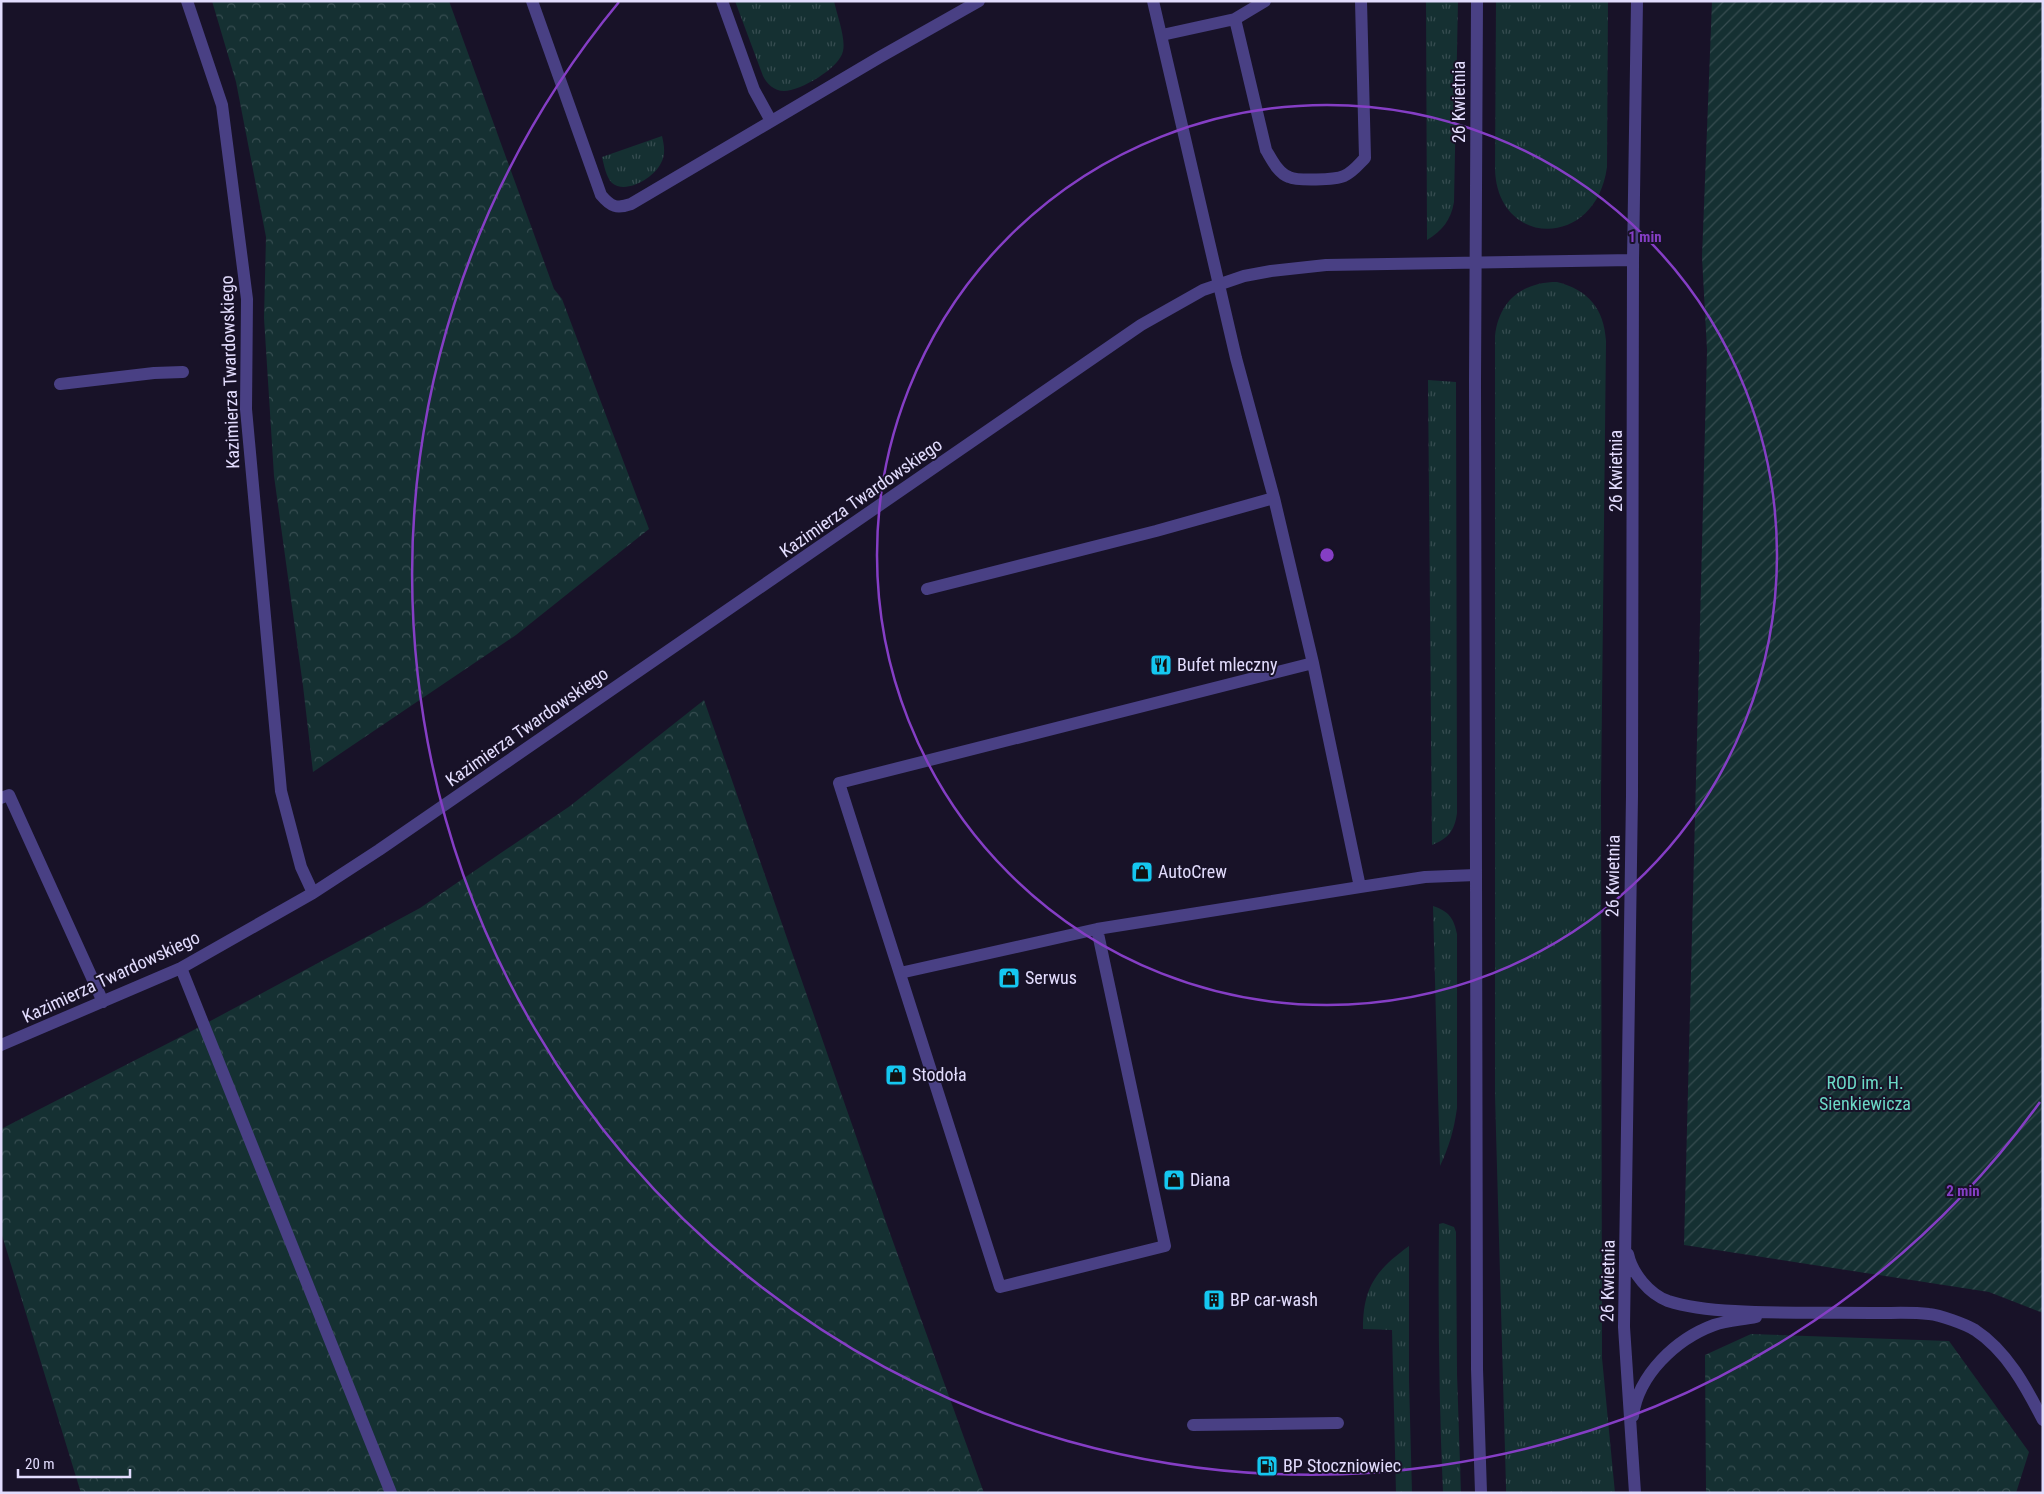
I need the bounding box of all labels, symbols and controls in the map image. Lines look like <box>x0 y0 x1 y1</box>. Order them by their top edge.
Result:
street label: 26 Kwietnia <box>1448 61 1469 143</box>
text: 1 min <box>1628 228 1662 246</box>
street label: Kazimierza Twardowskiego <box>216 275 243 469</box>
street label: 26 Kwietnia <box>1605 430 1626 512</box>
street label: Kazimierza Twardowskiego <box>775 434 946 562</box>
centre of rings <box>1318 546 1336 564</box>
restaurant icon: Bufet mleczny <box>1149 653 1173 677</box>
place label: Bufet mleczny <box>1177 654 1278 675</box>
street label: Kazimierza Twardowskiego <box>441 663 612 791</box>
street label: 26 Kwietnia <box>1601 835 1624 917</box>
shop icon: AutoCrew <box>1130 860 1154 884</box>
place label: AutoCrew <box>1158 861 1227 882</box>
street label: Kazimierza Twardowskiego <box>19 926 203 1027</box>
shop icon: Serwus <box>997 966 1021 990</box>
place label: Serwus <box>1025 967 1077 988</box>
shop icon: Stodoła <box>884 1063 908 1087</box>
place label: Stodoła <box>912 1064 967 1085</box>
park label: ROD im. H. Sienkiewicza <box>1819 1072 1911 1114</box>
shop icon: Diana <box>1162 1168 1186 1192</box>
place label: Diana <box>1190 1169 1230 1190</box>
text: 2 min <box>1946 1182 1980 1200</box>
street label: 26 Kwietnia <box>1596 1240 1619 1322</box>
building icon: BP car-wash <box>1202 1288 1226 1312</box>
place label: BP car-wash <box>1230 1289 1318 1310</box>
scale bar <box>18 1446 130 1478</box>
fuel station icon: BP Stoczniowiec <box>1255 1454 1279 1478</box>
text: 20 m <box>25 1455 55 1473</box>
place label: BP Stoczniowiec <box>1283 1455 1401 1476</box>

